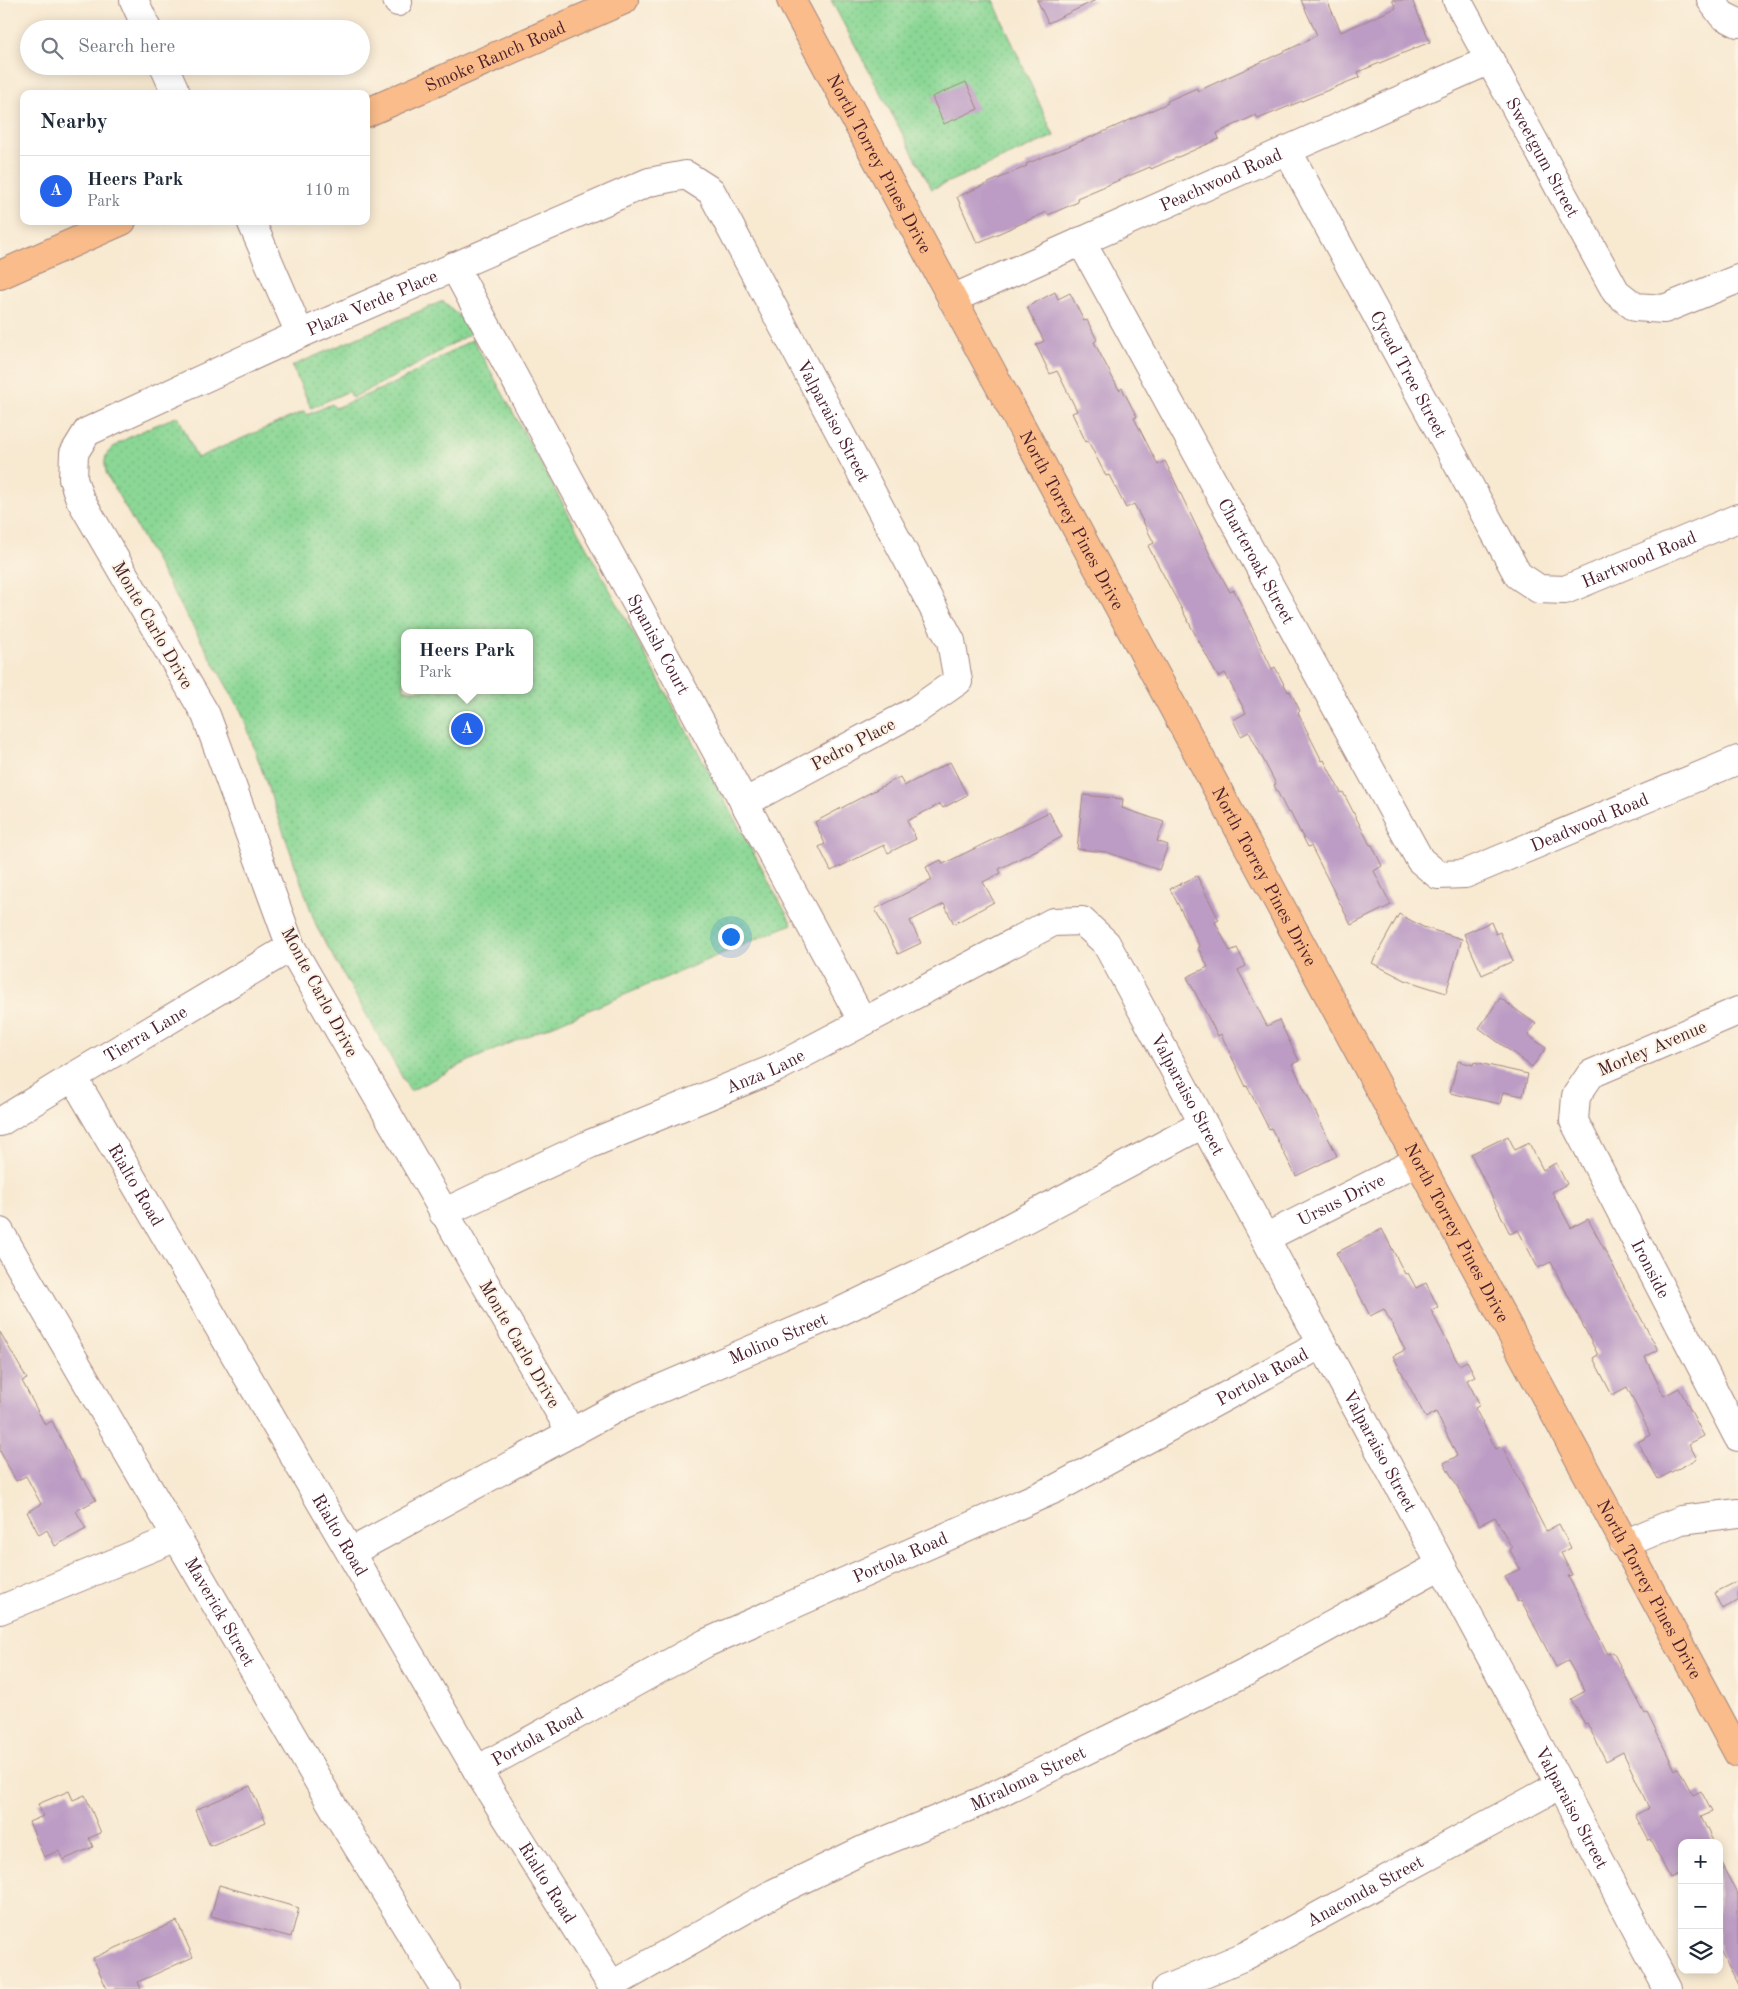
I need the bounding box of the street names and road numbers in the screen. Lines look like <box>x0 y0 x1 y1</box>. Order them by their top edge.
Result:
street label: Smoke Ranch Road <box>423 19 569 96</box>
street label: North Torrey Pines Drive <box>823 71 934 257</box>
street label: Sweetgum Street <box>1502 95 1582 221</box>
street label: Peachwood Road <box>1157 146 1285 216</box>
street label: Plaza Verde Place <box>304 267 440 340</box>
street label: Cycad Tree Street <box>1366 308 1450 441</box>
street label: Valparaiso Street <box>793 357 872 485</box>
street label: North Torrey Pines Drive <box>1015 428 1127 613</box>
street label: Charteroak Street <box>1214 496 1297 627</box>
street label: Hartwood Road <box>1579 528 1699 592</box>
street label: Monte Carlo Drive <box>108 559 196 692</box>
street label: Spanish Court <box>623 592 692 698</box>
street label: Pedro Place <box>808 715 899 775</box>
street label: North Torrey Pines Drive <box>1208 784 1319 969</box>
street label: Deadwood Road <box>1528 790 1651 856</box>
street label: Monte Carlo Drive <box>277 925 361 1060</box>
street label: Tierra Lane <box>101 1003 191 1066</box>
street label: Morley Avenue <box>1595 1018 1709 1080</box>
street label: Valparaiso Street <box>1147 1031 1227 1159</box>
street label: Anza Lane <box>723 1047 808 1097</box>
street label: North Torrey Pines Drive <box>1400 1140 1512 1326</box>
street label: Rialto Road <box>104 1141 166 1230</box>
street label: Ursus Drive <box>1295 1171 1388 1230</box>
street label: Ironside <box>1627 1237 1672 1301</box>
street label: Monte Carlo Drive <box>475 1278 563 1411</box>
street label: Molino Street <box>727 1310 830 1368</box>
street label: Portola Road <box>1214 1345 1312 1410</box>
street label: Valparaiso Street <box>1339 1388 1419 1515</box>
street label: Rialto Road <box>308 1491 370 1580</box>
street label: North Torrey Pines Drive <box>1593 1497 1704 1682</box>
street label: Portola Road <box>850 1529 951 1587</box>
street label: Maverick Street <box>181 1555 258 1670</box>
street label: Portola Road <box>489 1705 587 1770</box>
street label: Miraloma Street <box>968 1744 1089 1815</box>
street label: Valparaiso Street <box>1531 1744 1611 1872</box>
street label: Rialto Road <box>515 1839 579 1927</box>
street label: Anaconda Street <box>1304 1853 1427 1931</box>

